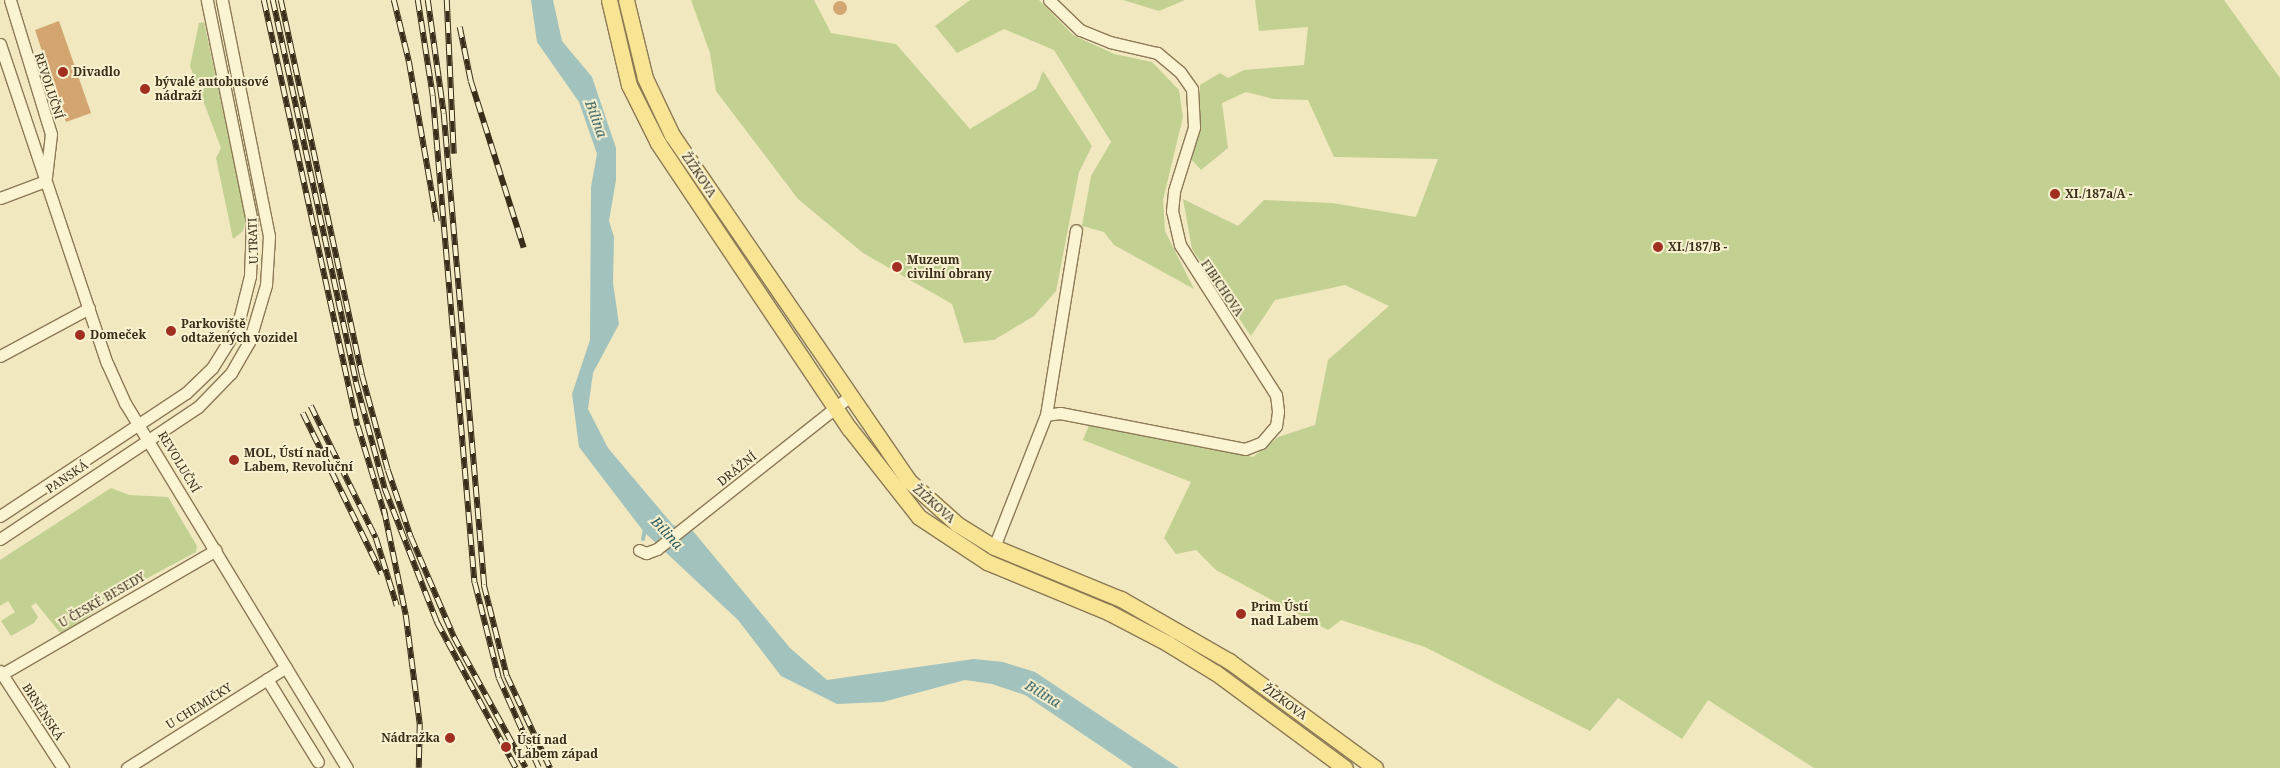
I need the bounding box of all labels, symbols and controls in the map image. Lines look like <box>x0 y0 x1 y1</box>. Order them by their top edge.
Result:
street label: REVOLUČNÍ <box>32 51 66 121</box>
place label: Divadlo <box>73 65 120 79</box>
marker: Divadlo <box>57 66 69 78</box>
place label: bývalé autobusové nádraží <box>155 75 269 103</box>
marker: bývalé autobusové nádraží <box>139 83 151 95</box>
water label: Bílina <box>582 98 610 140</box>
street label: ŽIŽKOVA <box>679 150 719 200</box>
place label: XI./187a/A - <box>2065 187 2132 201</box>
marker: XI./187a/A - <box>2049 188 2061 200</box>
street label: U TRATI <box>245 218 261 264</box>
place label: XI./187/B - <box>1668 240 1727 254</box>
marker: XI./187/B - <box>1652 241 1664 253</box>
place label: Muzeum civilní obrany <box>907 253 992 281</box>
street label: FIBICHOVA <box>1198 257 1246 319</box>
marker: Muzeum civilní obrany <box>891 261 903 273</box>
place label: Parkoviště odtažených vozidel <box>181 317 298 345</box>
marker: Parkoviště odtažených vozidel <box>165 325 177 337</box>
place label: Domeček <box>90 328 146 342</box>
marker: Domeček <box>74 329 86 341</box>
street label: REVOLUČNÍ <box>155 429 203 495</box>
place label: MOL, Ústí nad Labem, Revoluční <box>244 446 353 474</box>
street label: DRÁŽNÍ <box>715 449 759 489</box>
marker: MOL, Ústí nad Labem, Revoluční <box>228 454 240 466</box>
street label: PANSKÁ <box>43 458 91 496</box>
street label: ŽIŽKOVA <box>910 482 958 526</box>
water label: Bílina <box>648 513 686 553</box>
street label: U ČESKÉ BESEDY <box>56 569 148 631</box>
place label: Prim Ústí nad Labem <box>1251 600 1319 628</box>
marker: Prim Ústí nad Labem <box>1235 608 1247 620</box>
water label: Bílina <box>1022 677 1064 711</box>
street label: U CHEMIČKY <box>163 680 235 732</box>
street label: BRNĚNSKÁ <box>19 681 67 743</box>
street label: ŽIŽKOVA <box>1260 681 1310 723</box>
place label: Nádražka <box>381 731 440 745</box>
marker: Nádražka <box>444 732 456 744</box>
place label: Ústí nad Labem západ <box>517 733 598 761</box>
marker: Ústí nad Labem západ <box>499 740 513 754</box>

